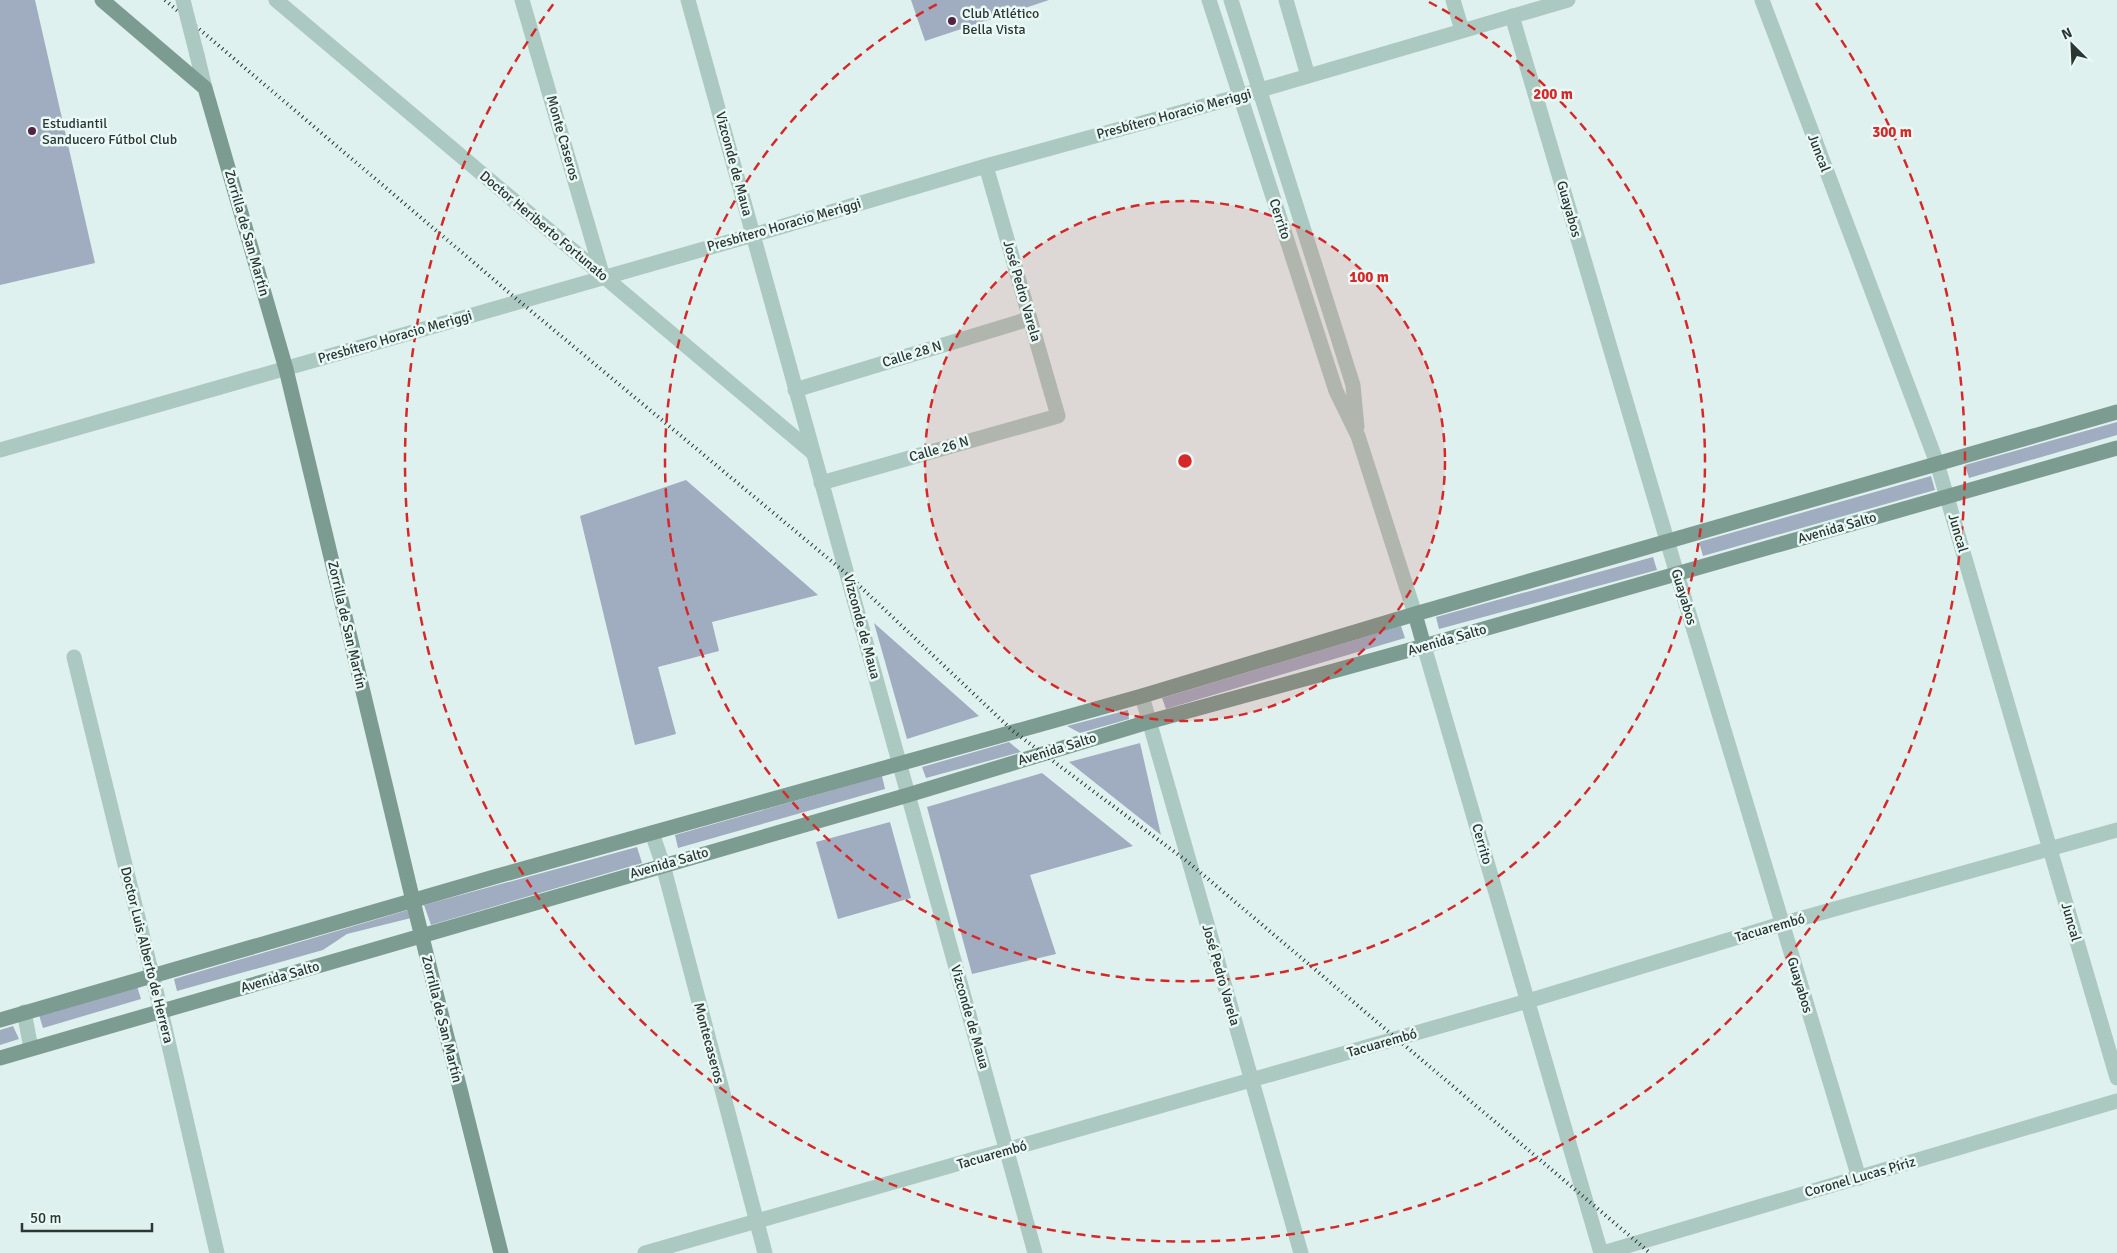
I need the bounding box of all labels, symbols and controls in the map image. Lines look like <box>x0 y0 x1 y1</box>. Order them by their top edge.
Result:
place label: Club Atlético Bella Vista <box>962 5 1039 38</box>
marker: Club Atlético Bella Vista <box>946 15 958 27</box>
north arrow <box>2047 20 2097 70</box>
text: N <box>2059 24 2075 43</box>
street label: Presbítero Horacio Meriggi <box>1095 85 1253 143</box>
text: 200 m <box>1533 85 1573 103</box>
street label: Monte Caseros <box>543 93 583 183</box>
street label: Vizconde de Maua <box>712 110 756 218</box>
place label: Estudiantil Sanducero Fútbol Club <box>42 115 177 148</box>
text: 300 m <box>1872 123 1912 141</box>
marker: Estudiantil Sanducero Fútbol Club <box>26 125 38 137</box>
street label: Juncal <box>1804 132 1834 174</box>
street label: Doctor Heriberto Fortunato <box>476 167 612 285</box>
street label: Zorrilla de San Martín <box>221 168 273 298</box>
street label: Guayabos <box>1553 179 1585 239</box>
street label: Presbítero Horacio Meriggi <box>705 195 863 255</box>
street label: Cerrito <box>1265 197 1295 241</box>
street label: José Pedro Varela <box>999 238 1045 344</box>
text: 100 m <box>1349 268 1389 286</box>
street label: Presbítero Horacio Meriggi <box>316 307 474 367</box>
street label: Calle 28 N <box>880 337 944 371</box>
street label: Calle 26 N <box>907 432 971 466</box>
centre of rings <box>1176 452 1194 470</box>
street label: Avenida Salto <box>1796 509 1878 547</box>
street label: Juncal <box>1944 512 1972 554</box>
street label: Zorrilla de San Martín <box>324 559 370 691</box>
street label: Guayabos <box>1667 567 1701 627</box>
street label: Vizconde de Maua <box>840 573 884 681</box>
street label: Avenida Salto <box>1406 621 1488 659</box>
street label: Avenida Salto <box>1016 729 1098 769</box>
street label: Cerrito <box>1468 822 1496 866</box>
street label: Avenida Salto <box>628 844 710 882</box>
street label: Doctor Luis Alberto de Herrera <box>117 865 177 1045</box>
street label: Juncal <box>2057 901 2085 943</box>
street label: Tacuarembó <box>1733 910 1807 946</box>
street label: José Pedro Varela <box>1198 922 1244 1028</box>
street label: Zorrilla de San Martín <box>418 953 466 1085</box>
street label: Guayabos <box>1783 955 1817 1015</box>
street label: Avenida Salto <box>239 958 321 996</box>
street label: Vizconde de Maua <box>947 963 993 1071</box>
street label: Montecaseros <box>690 1001 728 1085</box>
street label: Tacuarembó <box>1345 1025 1419 1061</box>
street label: Tacuarembó <box>955 1137 1029 1173</box>
street label: Coronel Lucas Píriz <box>1803 1153 1917 1201</box>
scale bar <box>22 1200 152 1232</box>
text: 50 m <box>30 1209 61 1227</box>

